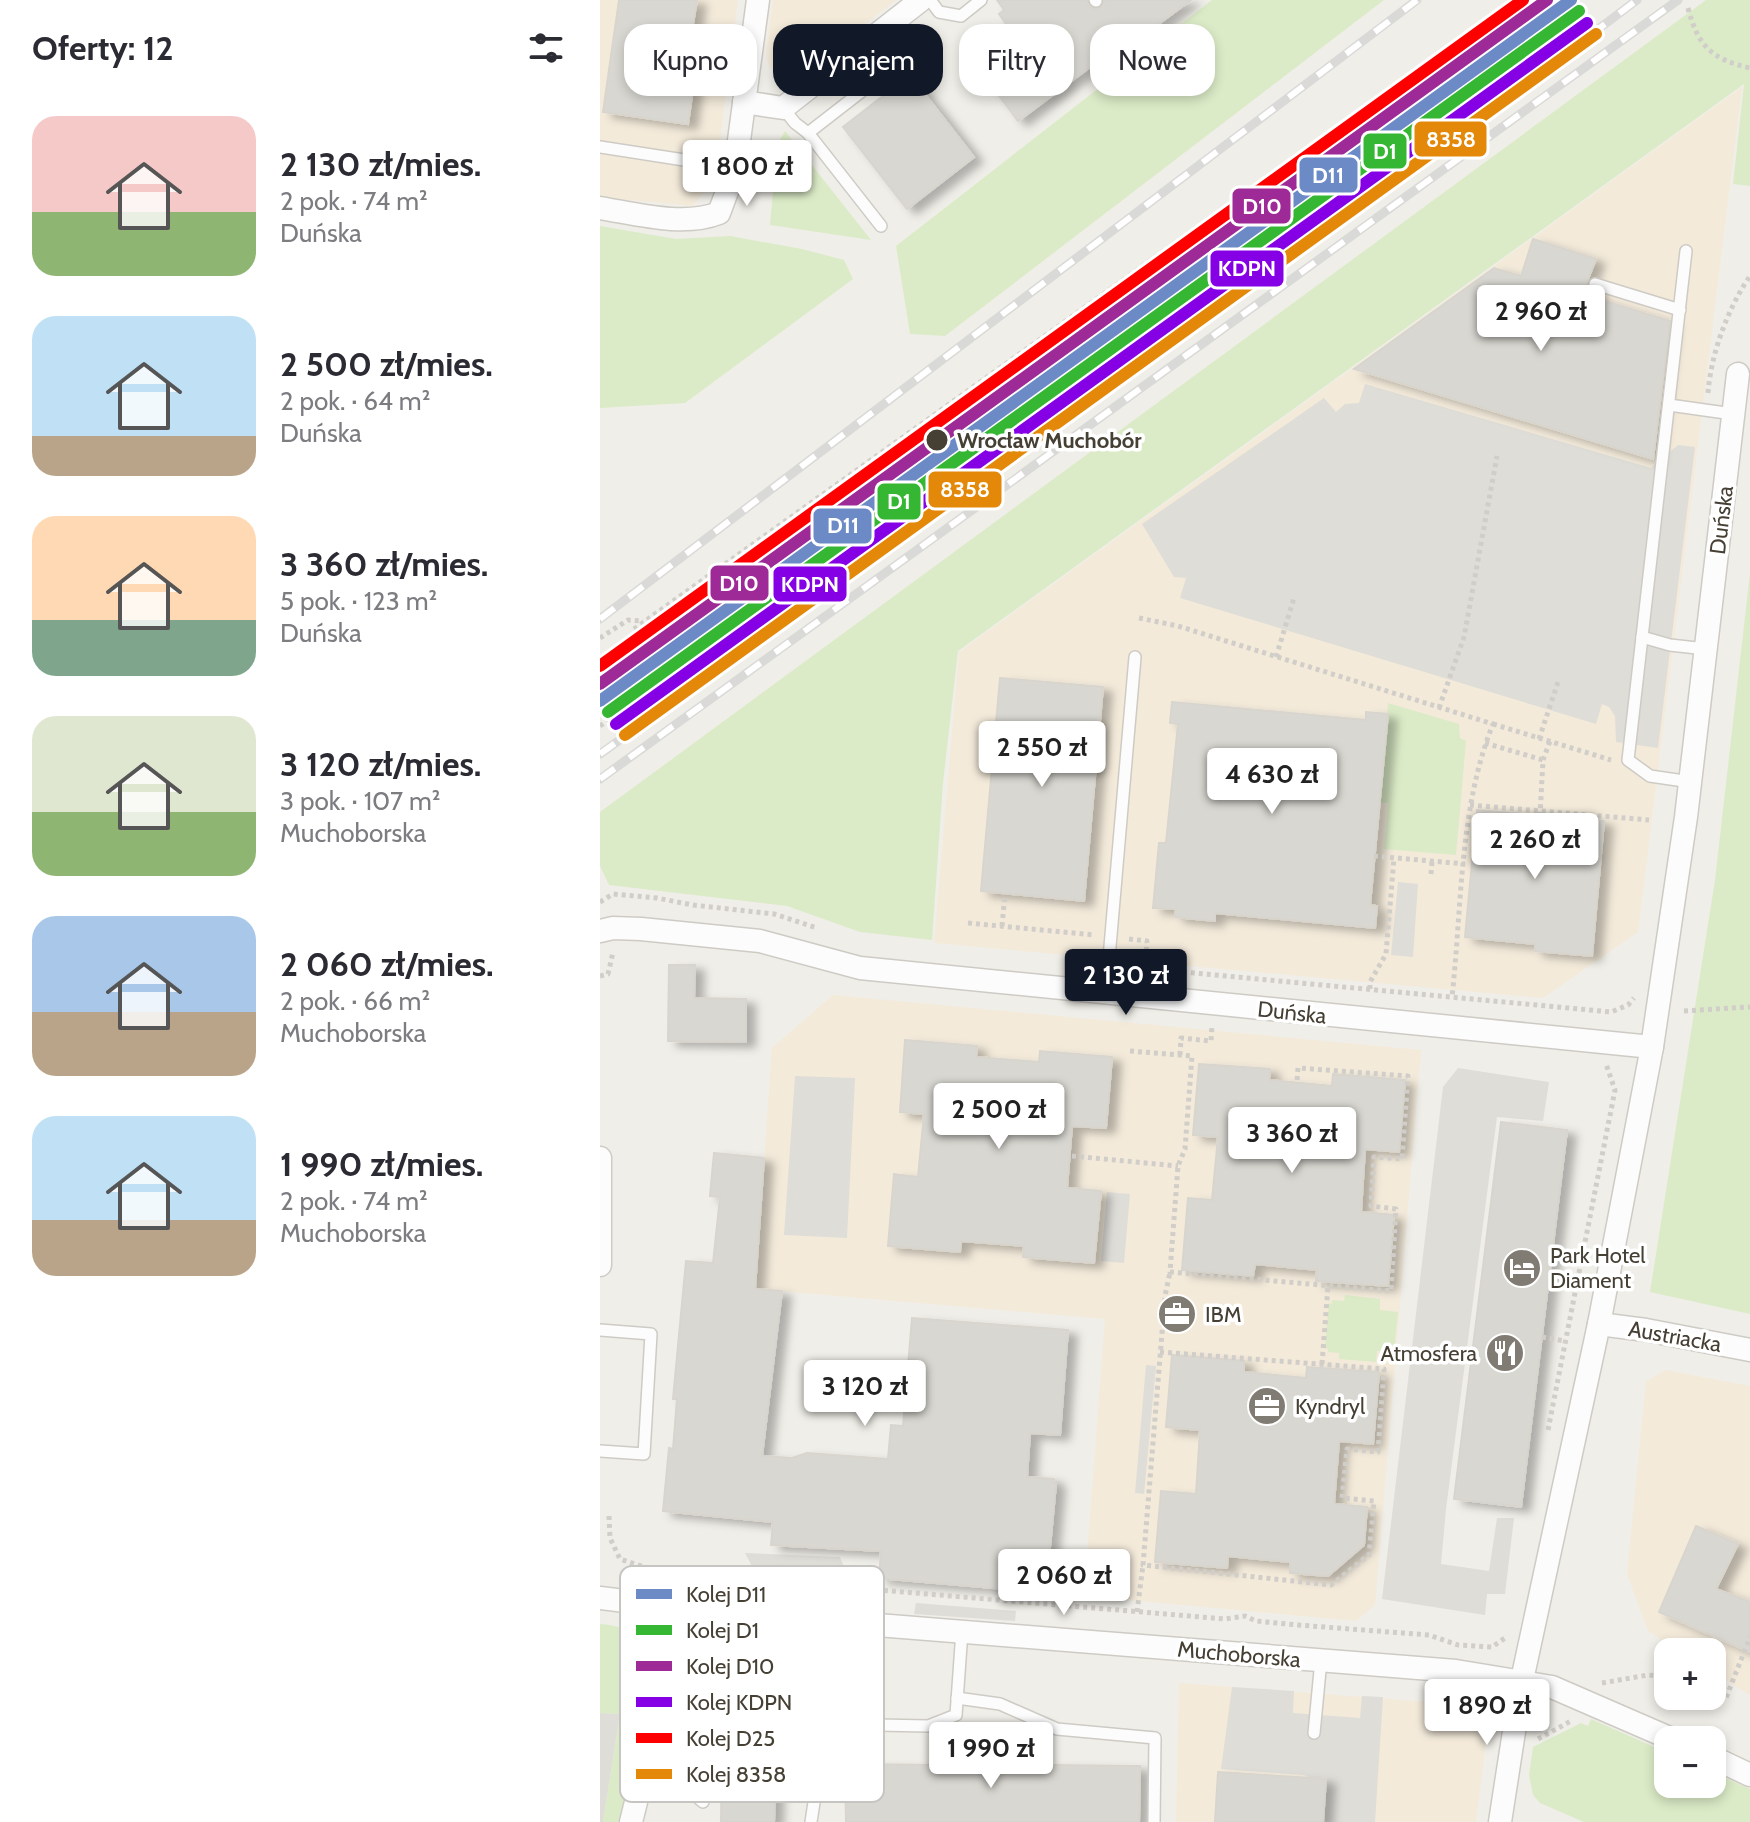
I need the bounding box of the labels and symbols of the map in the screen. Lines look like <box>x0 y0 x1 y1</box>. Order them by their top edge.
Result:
line badge: 8358 <box>1413 120 1488 158</box>
text: 8358 <box>1426 126 1476 153</box>
line badge: D1 <box>1362 132 1408 170</box>
text: D1 <box>1373 138 1397 165</box>
pin: 1 800 zł <box>664 140 830 208</box>
line badge: D11 <box>1298 156 1359 194</box>
text: D11 <box>1312 162 1344 189</box>
line badge: D10 <box>1231 187 1292 225</box>
text: D10 <box>1242 193 1282 220</box>
line badge: KDPN <box>1209 249 1285 288</box>
text: KDPN <box>1218 255 1276 282</box>
pin: 2 960 zł <box>1458 285 1624 353</box>
marker: Wrocław Muchobór <box>924 427 950 453</box>
place label: Wrocław Muchobór <box>957 427 1142 454</box>
line badge: 8358 <box>927 470 1003 509</box>
text: 8358 <box>940 476 990 503</box>
line badge: D1 <box>876 482 922 521</box>
street label: Duńska <box>1704 484 1739 556</box>
text: D1 <box>887 488 911 515</box>
line badge: D11 <box>812 507 873 545</box>
text: D11 <box>827 512 859 539</box>
line badge: D10 <box>709 564 770 602</box>
line badge: KDPN <box>772 565 848 603</box>
text: D10 <box>719 570 759 597</box>
text: KDPN <box>781 571 839 598</box>
pin: 2 550 zł <box>959 721 1125 789</box>
pin: 4 630 zł <box>1189 748 1355 816</box>
pin: 2 260 zł <box>1452 813 1618 881</box>
pin: 2 130 zł <box>1043 949 1209 1017</box>
street label: Duńska <box>1256 995 1328 1030</box>
pin: 2 500 zł <box>916 1083 1082 1151</box>
pin: 3 360 zł <box>1209 1107 1375 1175</box>
place label: Park Hotel Diament <box>1550 1242 1646 1294</box>
hotel icon: Park Hotel Diament <box>1501 1247 1543 1289</box>
office icon: IBM <box>1156 1293 1198 1335</box>
place label: IBM <box>1205 1301 1242 1328</box>
street label: Austriacka <box>1626 1315 1724 1358</box>
restaurant icon: Atmosfera <box>1484 1332 1526 1374</box>
place label: Atmosfera <box>1380 1340 1477 1367</box>
pin: 3 120 zł <box>782 1360 948 1428</box>
office icon: Kyndryl <box>1246 1385 1288 1427</box>
place label: Kyndryl <box>1295 1393 1366 1420</box>
pin: 2 060 zł <box>981 1549 1147 1617</box>
legend <box>620 1566 884 1802</box>
text: Kolej D11 <box>686 1581 766 1608</box>
text: Kolej D1 <box>686 1617 759 1644</box>
street label: Muchoborska <box>1176 1636 1302 1673</box>
text: Kolej D10 <box>686 1653 774 1680</box>
pin: 1 890 zł <box>1404 1679 1570 1747</box>
text: Kolej KDPN <box>686 1689 792 1716</box>
pin: 1 990 zł <box>908 1722 1074 1790</box>
text: Kolej D25 <box>686 1725 775 1752</box>
text: Kolej 8358 <box>686 1761 786 1788</box>

